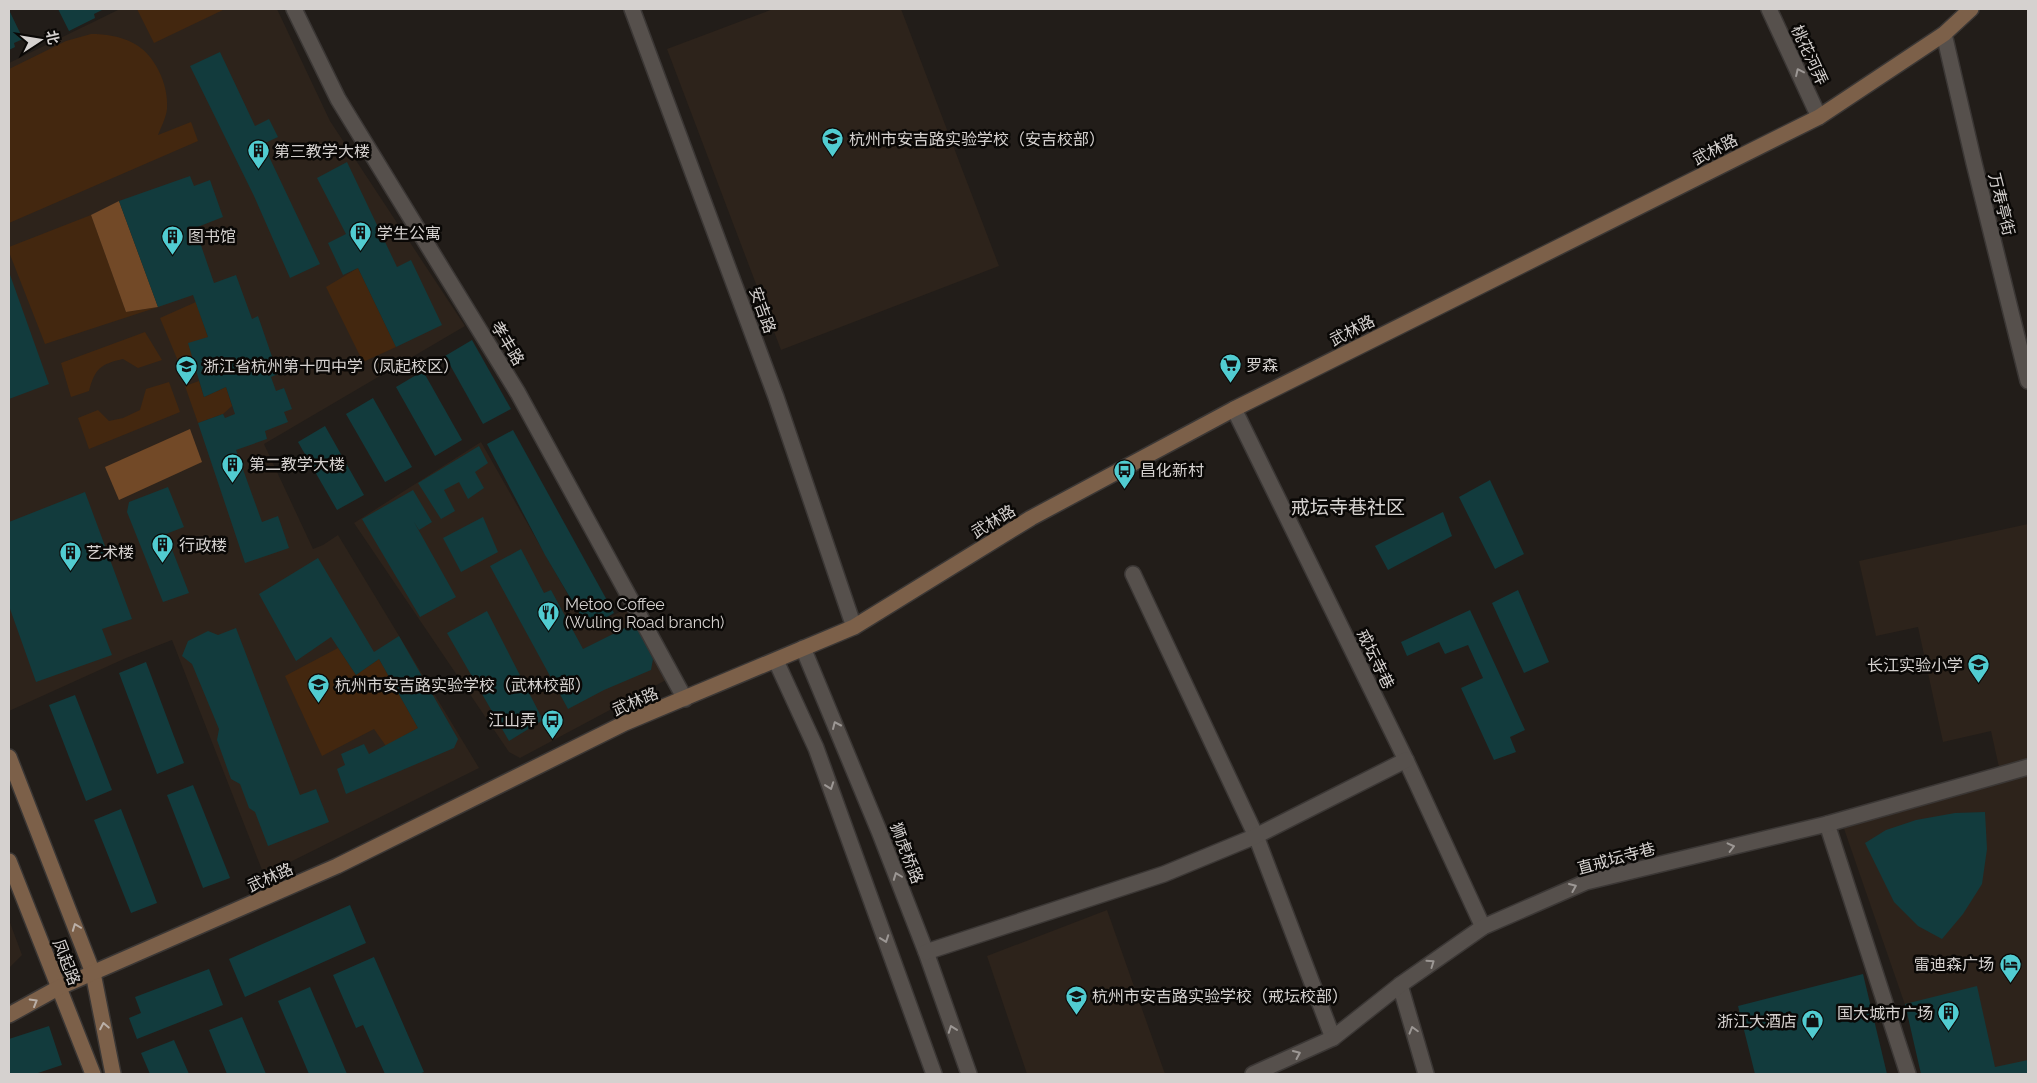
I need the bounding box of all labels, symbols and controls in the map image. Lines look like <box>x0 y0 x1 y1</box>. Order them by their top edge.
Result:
north arrow <box>15 15 65 65</box>
street label: 桃花河弄 <box>1787 22 1832 88</box>
text: 北 <box>43 29 62 46</box>
one-way arrow <box>1795 69 1805 78</box>
school or university icon: 杭州市安吉路实验学校（安吉校部） <box>821 127 845 158</box>
place label: 杭州市安吉路实验学校（安吉校部） <box>849 130 1105 149</box>
street label: 武林路 <box>1690 130 1741 169</box>
building icon: 第三教学大楼 <box>246 139 270 170</box>
place label: 第三教学大楼 <box>274 142 370 161</box>
street label: 万寿亭街 <box>1985 171 2018 237</box>
building icon: 学生公寓 <box>349 221 373 252</box>
building icon: 图书馆 <box>160 224 184 255</box>
place label: 学生公寓 <box>377 224 441 243</box>
place label: 图书馆 <box>188 227 236 246</box>
street label: 安吉路 <box>745 284 780 336</box>
street label: 武林路 <box>1327 311 1378 350</box>
street label: 孝丰路 <box>487 318 528 369</box>
supermarket icon: 罗森 <box>1218 353 1242 384</box>
school or university icon: 浙江省杭州第十四中学（凤起校区） <box>175 354 199 385</box>
place label: 罗森 <box>1246 356 1278 375</box>
place label: 浙江省杭州第十四中学（凤起校区） <box>203 357 459 376</box>
building icon: 第二教学大楼 <box>221 452 245 483</box>
place label: 第二教学大楼 <box>249 455 345 474</box>
bus stop icon: 昌化新村 <box>1112 458 1136 489</box>
place label: 昌化新村 <box>1140 461 1204 480</box>
district label: 戒坛寺巷社区 <box>1291 496 1405 518</box>
street label: 武林路 <box>968 501 1019 542</box>
building icon: 行政楼 <box>151 533 175 564</box>
place label: 行政楼 <box>179 536 227 555</box>
building icon: 艺术楼 <box>58 540 82 571</box>
place label: 艺术楼 <box>86 543 134 562</box>
place label: Metoo Coffee (Wuling Road branch) <box>565 595 724 632</box>
restaurant icon: Metoo Coffee (Wuling Road branch) <box>537 601 561 632</box>
street label: 戒坛寺巷 <box>1353 626 1398 692</box>
school or university icon: 长江实验小学 <box>1967 653 1991 684</box>
place label: 长江实验小学 <box>1867 656 1963 675</box>
school or university icon: 杭州市安吉路实验学校（武林校部） <box>307 673 331 704</box>
place label: 杭州市安吉路实验学校（武林校部） <box>335 676 591 695</box>
street label: 武林路 <box>609 683 661 720</box>
bus stop icon: 江山弄 <box>540 708 564 739</box>
place label: 江山弄 <box>488 711 536 730</box>
one-way arrow <box>832 721 843 730</box>
one-way arrow <box>824 782 834 790</box>
street label: 狮虎桥路 <box>886 820 927 886</box>
street label: 直戒坛寺巷 <box>1575 839 1657 878</box>
one-way arrow <box>1726 842 1735 853</box>
street label: 武林路 <box>244 859 296 896</box>
one-way arrow <box>893 872 903 880</box>
one-way arrow <box>1569 883 1577 893</box>
one-way arrow <box>71 924 81 932</box>
one-way arrow <box>879 934 889 943</box>
street label: 凤起路 <box>49 936 84 988</box>
hotel icon: 雷迪森广场 <box>1998 952 2022 983</box>
place label: 雷迪森广场 <box>1914 955 1994 974</box>
one-way arrow <box>1425 961 1434 969</box>
school or university icon: 杭州市安吉路实验学校（戒坛校部） <box>1064 984 1088 1015</box>
place label: 杭州市安吉路实验学校（戒坛校部） <box>1092 987 1348 1006</box>
one-way arrow <box>28 999 37 1009</box>
building icon: 国大城市广场 <box>1937 1001 1961 1032</box>
place label: 国大城市广场 <box>1837 1004 1933 1023</box>
shop icon: 浙江大酒店 <box>1801 1009 1825 1040</box>
place label: 浙江大酒店 <box>1717 1012 1797 1031</box>
one-way arrow <box>99 1022 109 1031</box>
one-way arrow <box>948 1025 958 1033</box>
one-way arrow <box>1409 1026 1419 1034</box>
one-way arrow <box>1292 1050 1301 1061</box>

